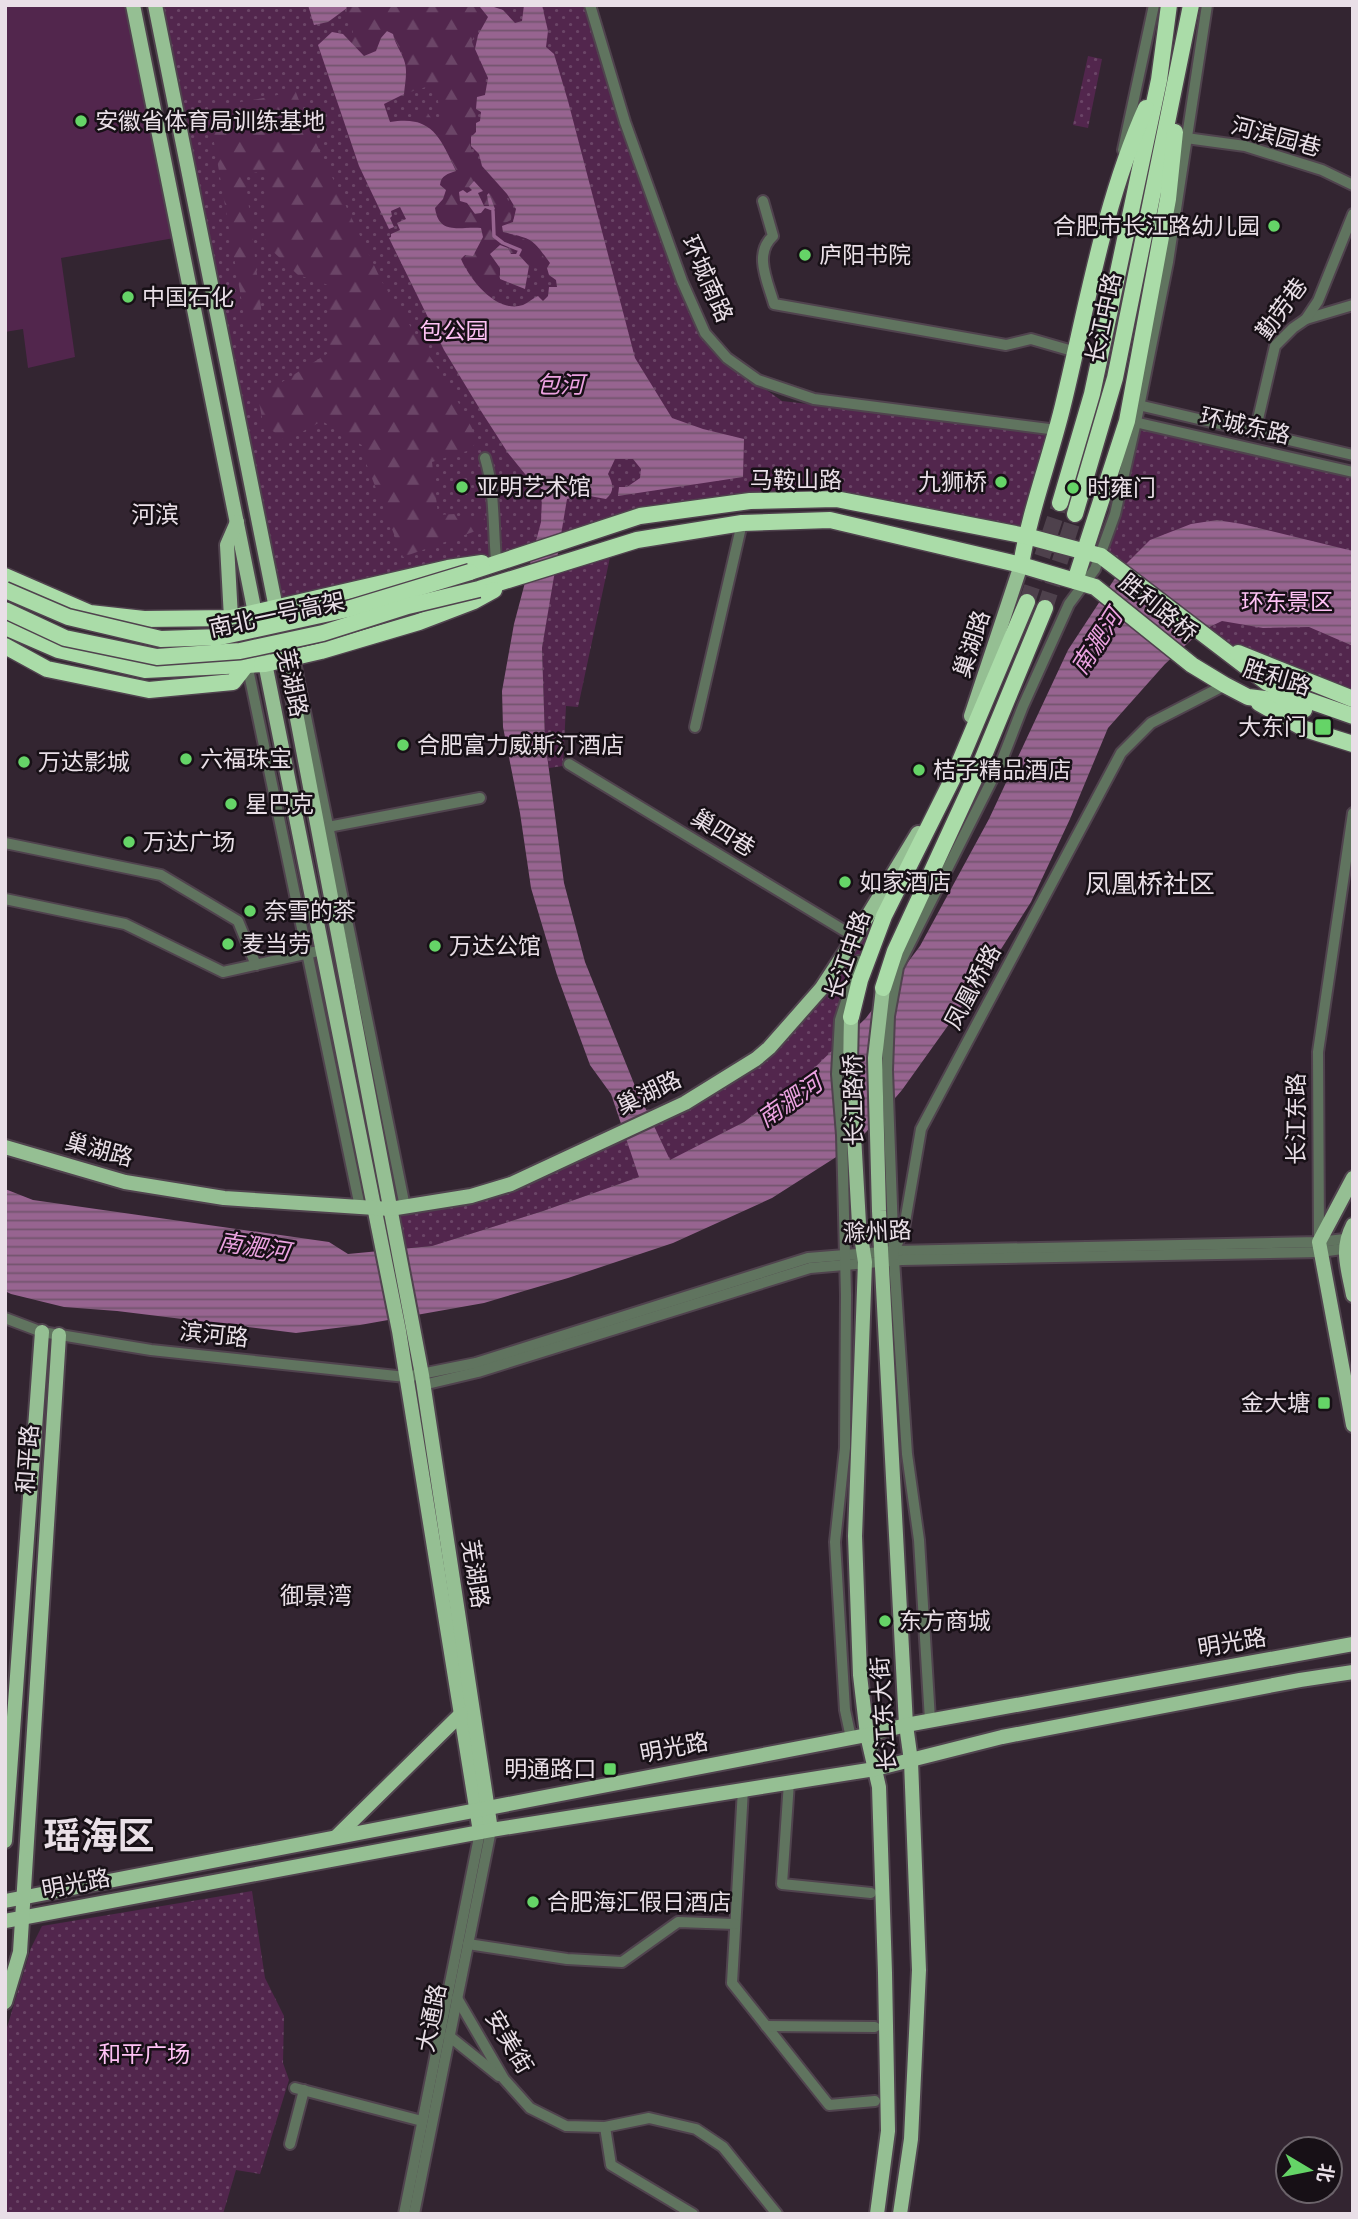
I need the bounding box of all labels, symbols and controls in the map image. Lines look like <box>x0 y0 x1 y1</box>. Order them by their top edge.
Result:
place label: 安徽省体育局训练基地 <box>95 108 325 135</box>
street label: 河滨园巷 <box>1228 112 1324 162</box>
marker: 安徽省体育局训练基地 <box>73 113 89 129</box>
place label: 合肥市长江路幼儿园 <box>1053 213 1260 240</box>
marker: 合肥市长江路幼儿园 <box>1266 218 1282 234</box>
street label: 环城南路 <box>676 231 738 327</box>
place label: 庐阳书院 <box>819 242 911 269</box>
marker: 庐阳书院 <box>797 247 813 263</box>
street label: 长江中路 <box>1081 270 1127 366</box>
street label: 勤劳巷 <box>1251 273 1313 345</box>
place label: 中国石化 <box>142 284 234 311</box>
marker: 中国石化 <box>120 289 136 305</box>
park label: 包公园 <box>420 318 489 345</box>
water label: 包河 <box>536 371 588 399</box>
street label: 环城东路 <box>1197 402 1293 450</box>
street label: 马鞍山路 <box>750 467 842 494</box>
place label: 九狮桥 <box>918 469 987 496</box>
place label: 亚明艺术馆 <box>476 474 591 501</box>
marker: 九狮桥 <box>993 474 1009 490</box>
place label: 时雍门 <box>1087 475 1156 502</box>
marker: 亚明艺术馆 <box>454 479 470 495</box>
marker: 时雍门 <box>1065 480 1081 496</box>
district label: 河滨 <box>131 501 179 529</box>
street label: 胜利路桥 <box>1114 569 1202 647</box>
street label: 南北一号高架 <box>207 587 347 643</box>
park label: 环东景区 <box>1241 589 1333 616</box>
water label: 南淝河 <box>1066 601 1131 680</box>
street label: 巢湖路 <box>948 607 996 681</box>
street label: 芜湖路 <box>272 646 312 720</box>
street label: 胜利路 <box>1240 655 1314 701</box>
place label: 大东门 <box>1238 714 1307 741</box>
marker: 大东门 <box>1313 717 1333 737</box>
place label: 合肥富力威斯汀酒店 <box>417 732 624 759</box>
marker: 合肥富力威斯汀酒店 <box>395 737 411 753</box>
place label: 六福珠宝 <box>200 746 292 773</box>
place label: 万达影城 <box>38 749 130 776</box>
marker: 六福珠宝 <box>178 751 194 767</box>
marker: 万达影城 <box>16 754 32 770</box>
place label: 桔子精品酒店 <box>933 757 1071 784</box>
marker: 桔子精品酒店 <box>911 762 927 778</box>
place label: 星巴克 <box>245 791 314 818</box>
marker: 星巴克 <box>223 796 239 812</box>
street label: 巢四巷 <box>686 804 760 862</box>
place label: 万达广场 <box>143 829 235 856</box>
marker: 万达广场 <box>121 834 137 850</box>
place label: 如家酒店 <box>859 869 951 896</box>
district label: 凤凰桥社区 <box>1085 869 1215 899</box>
marker: 如家酒店 <box>837 874 853 890</box>
place label: 奈雪的茶 <box>264 898 356 925</box>
marker: 奈雪的茶 <box>242 903 258 919</box>
street label: 长江中路 <box>820 907 876 1003</box>
place label: 麦当劳 <box>242 931 311 958</box>
place label: 万达公馆 <box>449 933 541 960</box>
marker: 麦当劳 <box>220 936 236 952</box>
marker: 万达公馆 <box>427 938 443 954</box>
street label: 凤凰桥路 <box>939 940 1007 1034</box>
street label: 长江路桥 <box>840 1054 868 1146</box>
street label: 巢湖路 <box>612 1066 686 1120</box>
water label: 南淝河 <box>752 1067 831 1133</box>
street label: 长江东路 <box>1283 1073 1310 1165</box>
street label: 巢湖路 <box>62 1128 136 1172</box>
street label: 滁州路 <box>842 1217 912 1247</box>
water label: 南淝河 <box>216 1228 296 1267</box>
street label: 滨河路 <box>178 1318 250 1352</box>
place label: 金大塘 <box>1241 1390 1310 1417</box>
marker: 金大塘 <box>1316 1395 1332 1411</box>
street label: 和平路 <box>12 1424 44 1494</box>
street label: 芜湖路 <box>456 1538 494 1610</box>
district label: 御景湾 <box>280 1582 352 1610</box>
place label: 东方商城 <box>899 1608 991 1635</box>
marker: 东方商城 <box>877 1613 893 1629</box>
street label: 明光路 <box>1196 1624 1268 1662</box>
street label: 长江东大街 <box>867 1656 901 1772</box>
street label: 明光路 <box>638 1728 710 1768</box>
place label: 明通路口 <box>504 1756 596 1783</box>
marker: 明通路口 <box>602 1761 618 1777</box>
district label: 瑶海区 <box>44 1815 155 1858</box>
street label: 明光路 <box>40 1864 112 1904</box>
place label: 合肥海汇假日酒店 <box>547 1889 731 1916</box>
marker: 合肥海汇假日酒店 <box>525 1894 541 1910</box>
street label: 大通路 <box>412 1982 452 2054</box>
street label: 安美街 <box>480 2005 538 2079</box>
park label: 和平广场 <box>98 2041 190 2068</box>
north arrow <box>1274 2135 1344 2205</box>
text: 北 <box>1312 2162 1338 2184</box>

